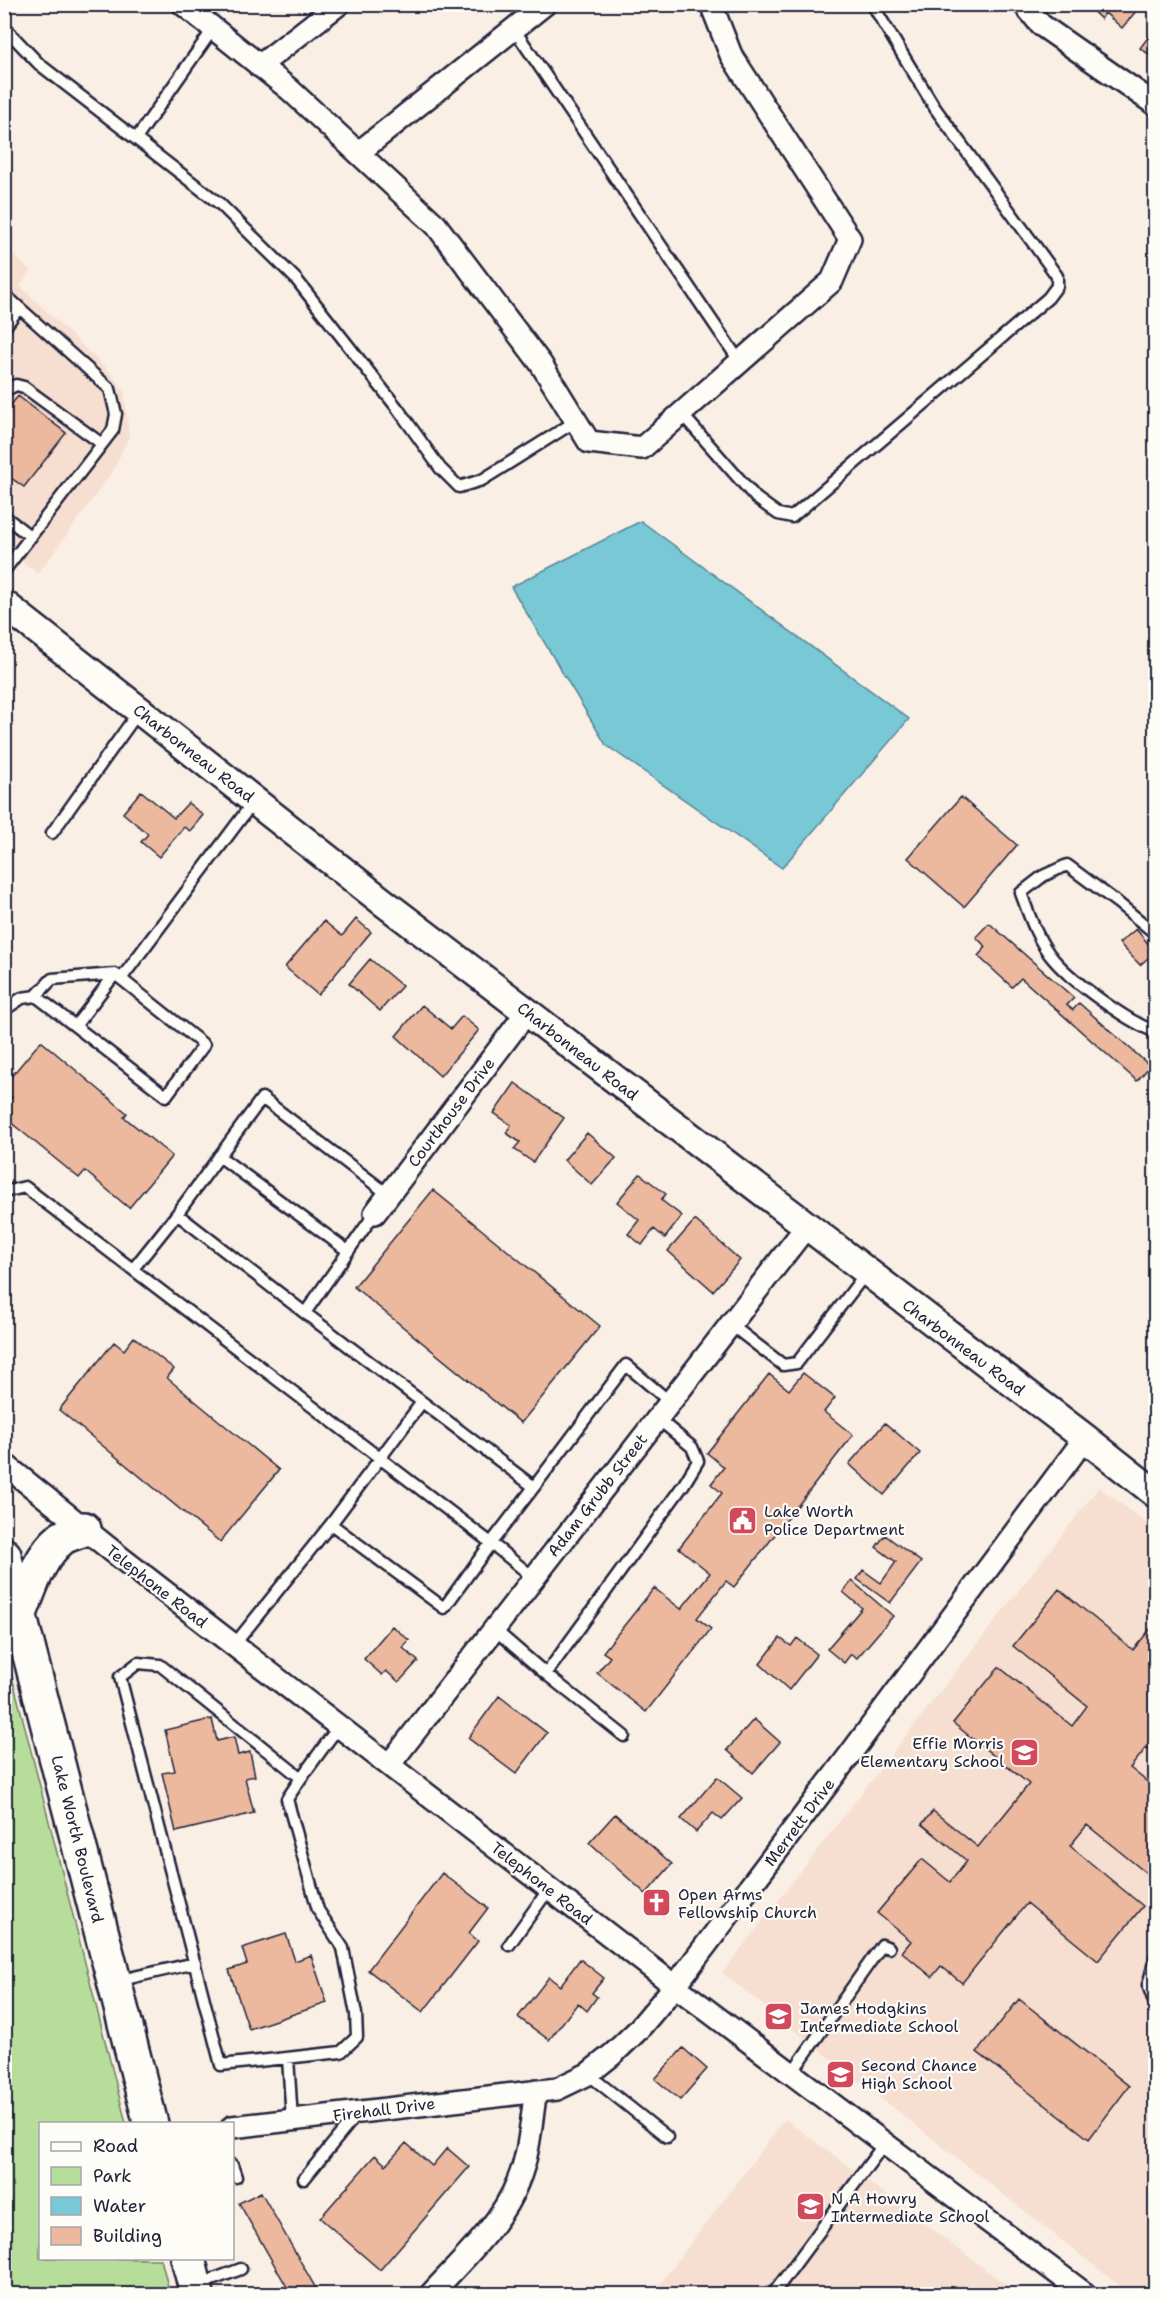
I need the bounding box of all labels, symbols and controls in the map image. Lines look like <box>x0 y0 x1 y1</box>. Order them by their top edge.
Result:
street label: Charbonneau Road <box>129 699 259 807</box>
street label: Charbonneau Road <box>513 997 643 1105</box>
street label: Courthouse Drive <box>403 1053 499 1171</box>
street label: Charbonneau Road <box>898 1294 1029 1400</box>
street label: Adam Grubb Street <box>543 1429 652 1561</box>
place label: Lake Worth Police Department <box>764 1501 905 1540</box>
public building icon: Lake Worth Police Department <box>727 1504 759 1536</box>
street label: Telephone Road <box>102 1540 212 1633</box>
place label: Effie Morris Elementary School <box>860 1733 1004 1772</box>
school or university icon: Effie Morris Elementary School <box>1009 1736 1041 1768</box>
street label: Lake Worth Boulevard <box>47 1753 109 1925</box>
street label: Merrett Drive <box>759 1774 839 1871</box>
street label: Telephone Road <box>487 1837 597 1930</box>
place label: Open Arms Fellowship Church <box>678 1884 817 1923</box>
church icon: Open Arms Fellowship Church <box>641 1887 673 1919</box>
place label: James Hodgkins Intermediate School <box>800 1998 959 2037</box>
school or university icon: James Hodgkins Intermediate School <box>763 2001 795 2033</box>
place label: Second Chance High School <box>861 2055 977 2094</box>
school or university icon: Second Chance High School <box>824 2058 856 2090</box>
street label: Firehall Drive <box>332 2093 436 2126</box>
legend <box>39 2122 234 2260</box>
text: Road <box>93 2134 138 2158</box>
text: Park <box>93 2164 132 2188</box>
place label: N A Howry Intermediate School <box>831 2188 990 2227</box>
school or university icon: N A Howry Intermediate School <box>794 2191 826 2223</box>
text: Water <box>93 2194 146 2218</box>
text: Building <box>93 2224 162 2248</box>

